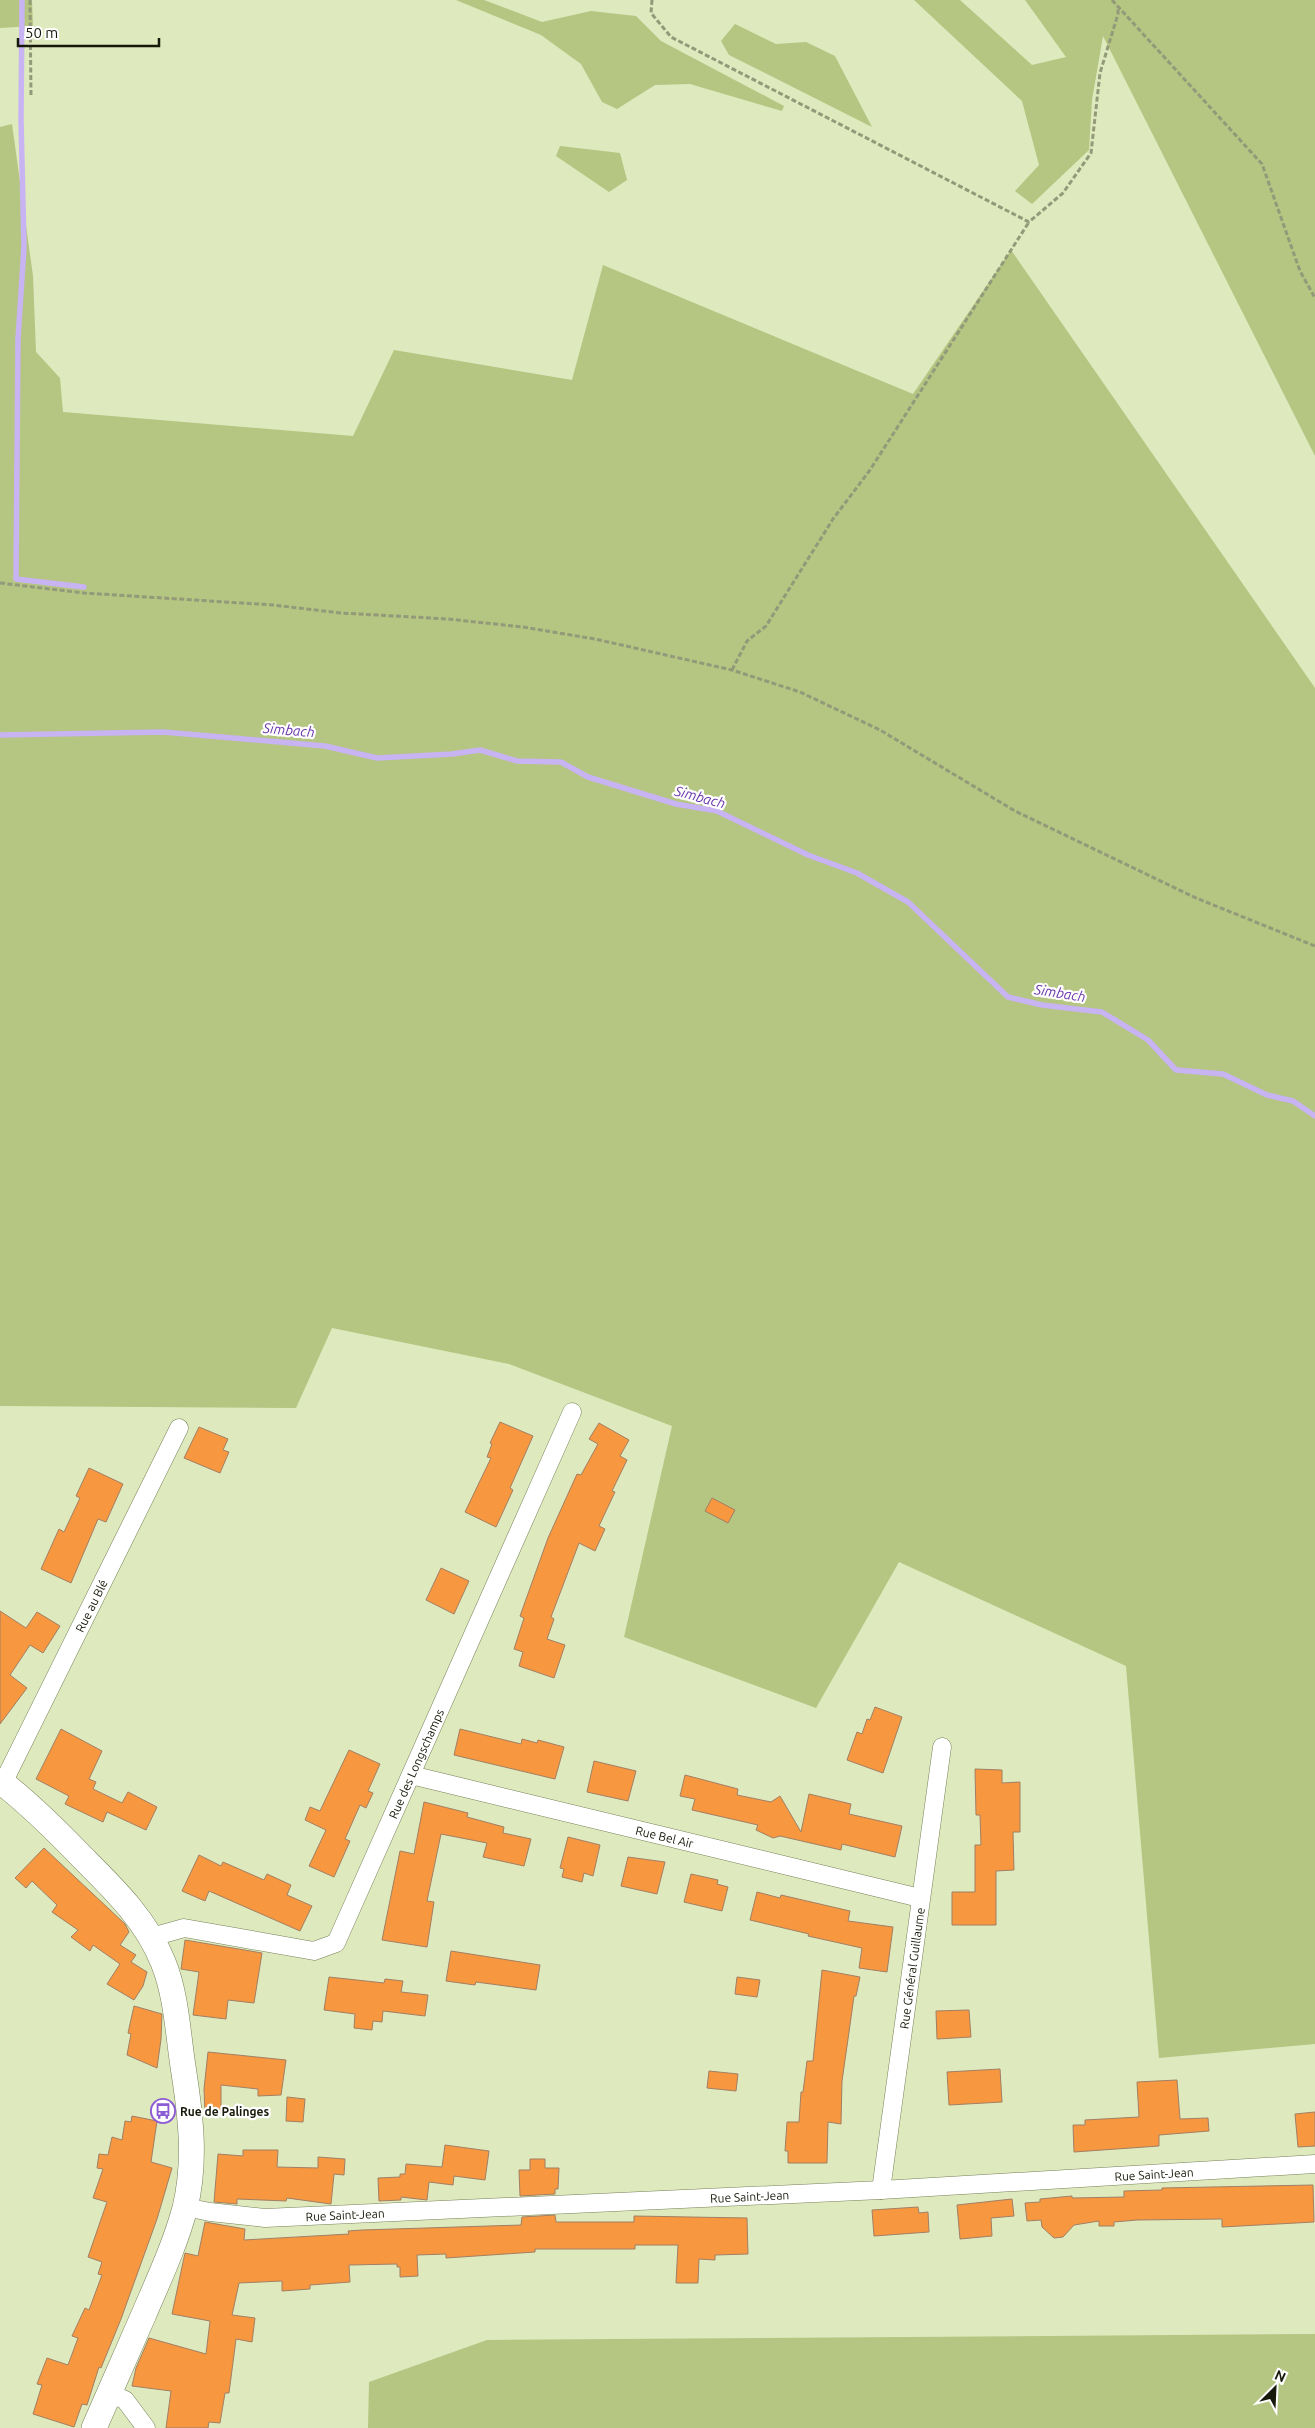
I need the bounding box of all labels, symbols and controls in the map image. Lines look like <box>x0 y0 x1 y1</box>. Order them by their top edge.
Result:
scale bar <box>18 15 159 47</box>
text: 50 m <box>25 24 58 41</box>
water label: Simbach <box>262 720 315 740</box>
water label: Simbach <box>672 782 727 811</box>
water label: Simbach <box>1032 981 1087 1005</box>
street label: Rue au Blé <box>72 1577 109 1634</box>
street label: Rue des Longschamps <box>386 1707 446 1820</box>
street label: Rue Bel Air <box>634 1823 695 1850</box>
street label: Rue Général Guillaume <box>897 1907 926 2030</box>
bus stop icon: Rue de Palinges <box>150 2098 176 2124</box>
place label: Rue de Palinges <box>180 2105 269 2118</box>
street label: Rue Saint-Jean <box>1114 2165 1194 2182</box>
street label: Rue Saint-Jean <box>710 2188 790 2204</box>
street label: Rue Saint-Jean <box>305 2206 385 2223</box>
north arrow <box>1250 2363 1300 2413</box>
text: N <box>1272 2367 1288 2386</box>

